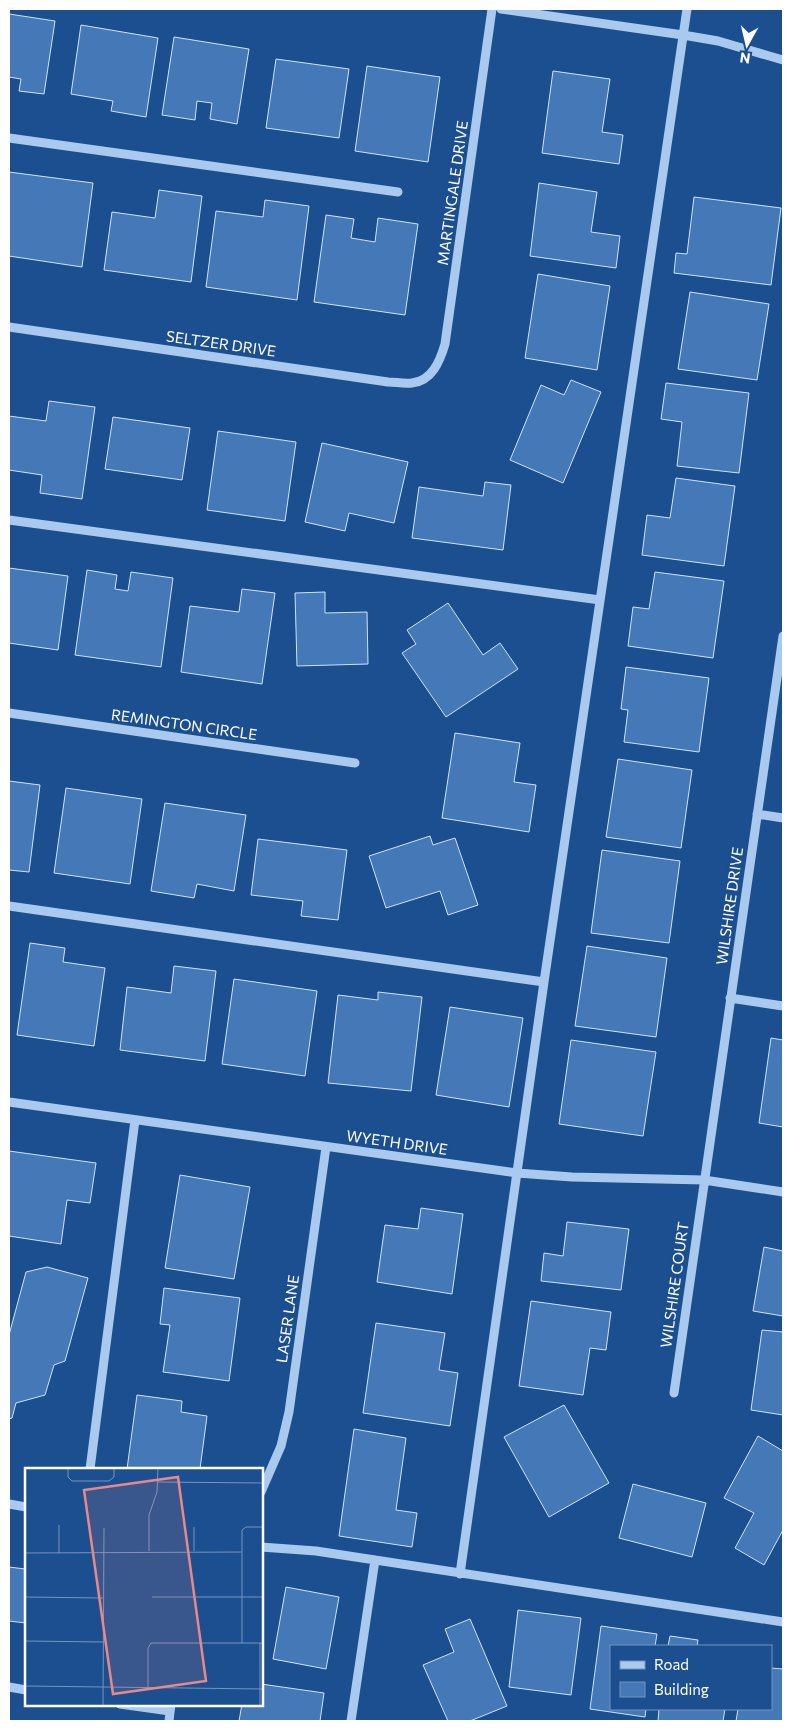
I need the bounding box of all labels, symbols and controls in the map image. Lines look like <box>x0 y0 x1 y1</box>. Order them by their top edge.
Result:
north arrow <box>722 20 772 70</box>
text: N <box>739 49 752 68</box>
street label: MARTINGALE DRIVE <box>433 119 471 266</box>
street label: SELTZER DRIVE <box>165 326 277 360</box>
street label: REMINGTON CIRCLE <box>110 705 258 743</box>
street label: WILSHIRE DRIVE <box>712 846 746 966</box>
street label: WYETH DRIVE <box>345 1126 449 1158</box>
street label: WILSHIRE COURT <box>656 1220 692 1349</box>
street label: LASER LANE <box>272 1274 302 1364</box>
inset map <box>25 1468 262 1705</box>
legend <box>610 1645 772 1710</box>
text: Road <box>654 1655 689 1673</box>
text: Building <box>654 1680 709 1698</box>

